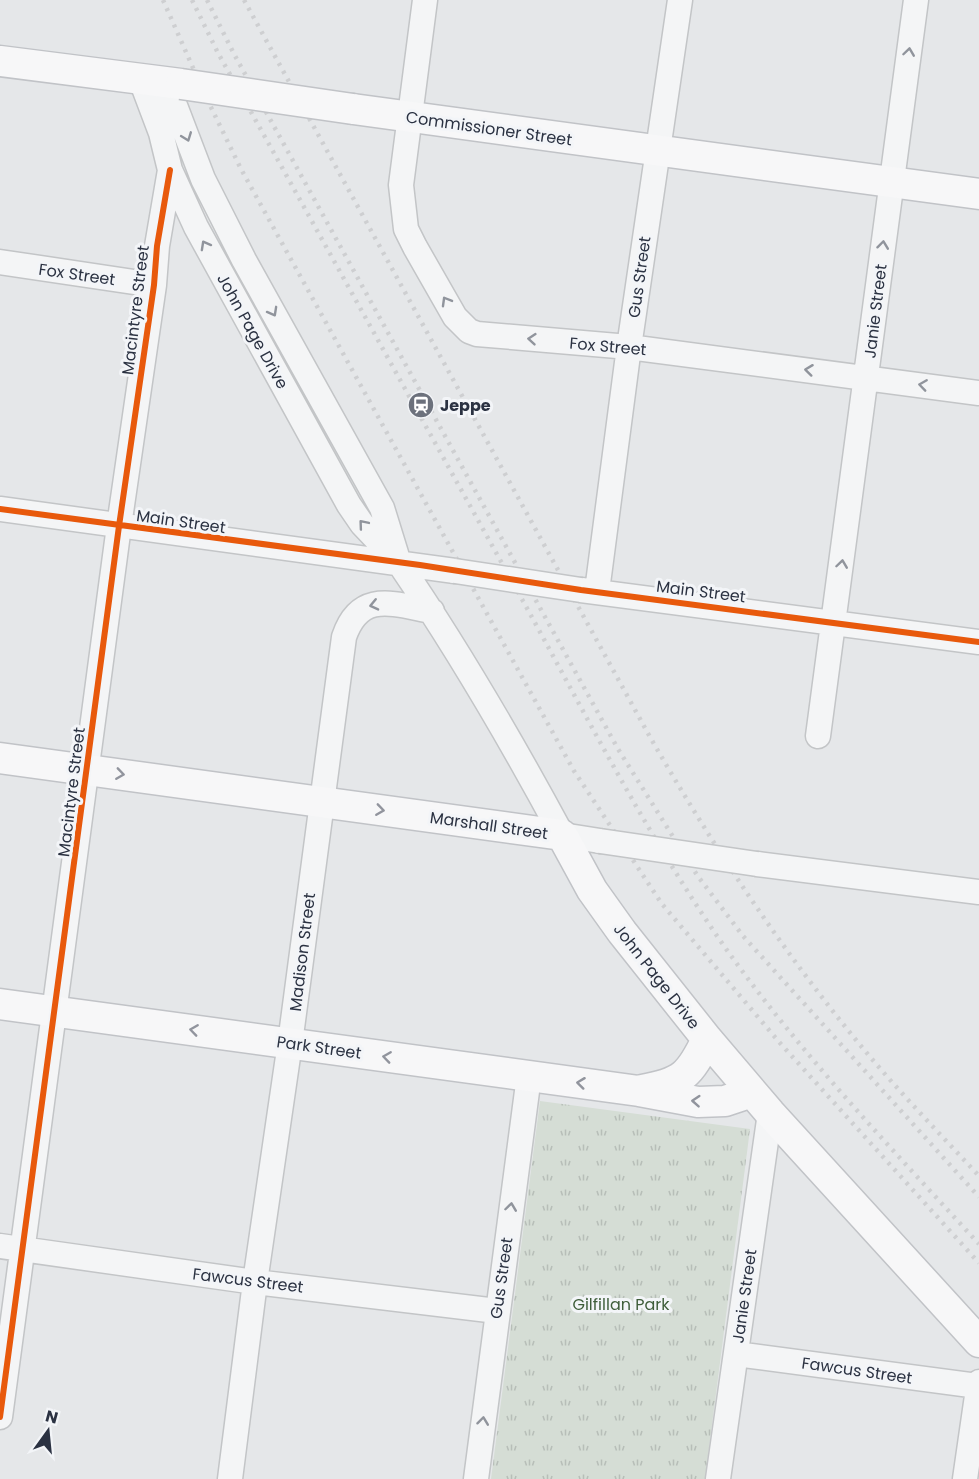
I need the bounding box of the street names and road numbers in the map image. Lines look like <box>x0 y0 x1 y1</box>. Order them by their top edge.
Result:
street label: Commissioner Street <box>404 105 574 152</box>
street label: Gus Street <box>622 235 657 319</box>
street label: Macintyre Street <box>116 244 155 376</box>
street label: Fox Street <box>37 258 117 291</box>
street label: Janie Street <box>858 263 893 359</box>
street label: John Page Drive <box>211 269 294 393</box>
street label: Fox Street <box>569 332 648 361</box>
street label: Main Street <box>135 504 227 539</box>
street label: Main Street <box>655 575 747 608</box>
street label: Macintyre Street <box>52 726 91 858</box>
street label: Marshall Street <box>428 806 550 845</box>
street label: Madison Street <box>284 891 321 1013</box>
street label: John Page Drive <box>608 919 705 1034</box>
street label: Park Street <box>275 1030 363 1065</box>
street label: Gus Street <box>484 1236 519 1320</box>
street label: Janie Street <box>727 1248 762 1344</box>
street label: Fawcus Street <box>191 1262 305 1299</box>
street label: Fawcus Street <box>800 1351 914 1390</box>

